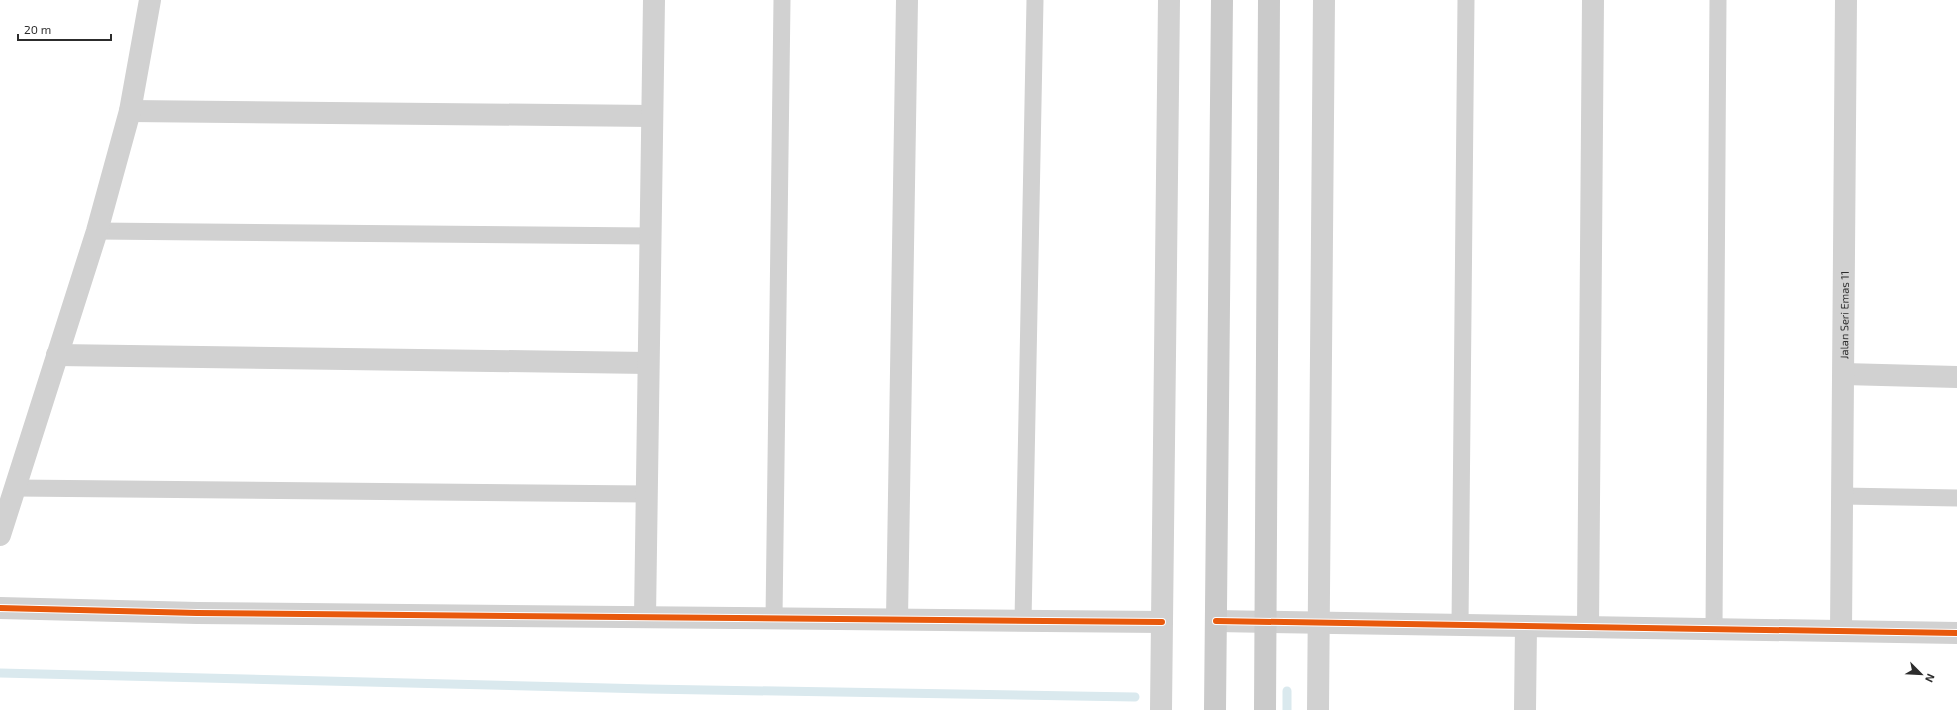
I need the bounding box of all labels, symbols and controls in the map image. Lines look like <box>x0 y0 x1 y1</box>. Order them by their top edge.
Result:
scale bar <box>18 16 111 42</box>
text: 20 m <box>24 22 51 36</box>
street label: Jalan Seri Emas 11 <box>1837 271 1850 359</box>
north arrow <box>1901 654 1941 694</box>
text: N <box>1923 672 1938 685</box>

